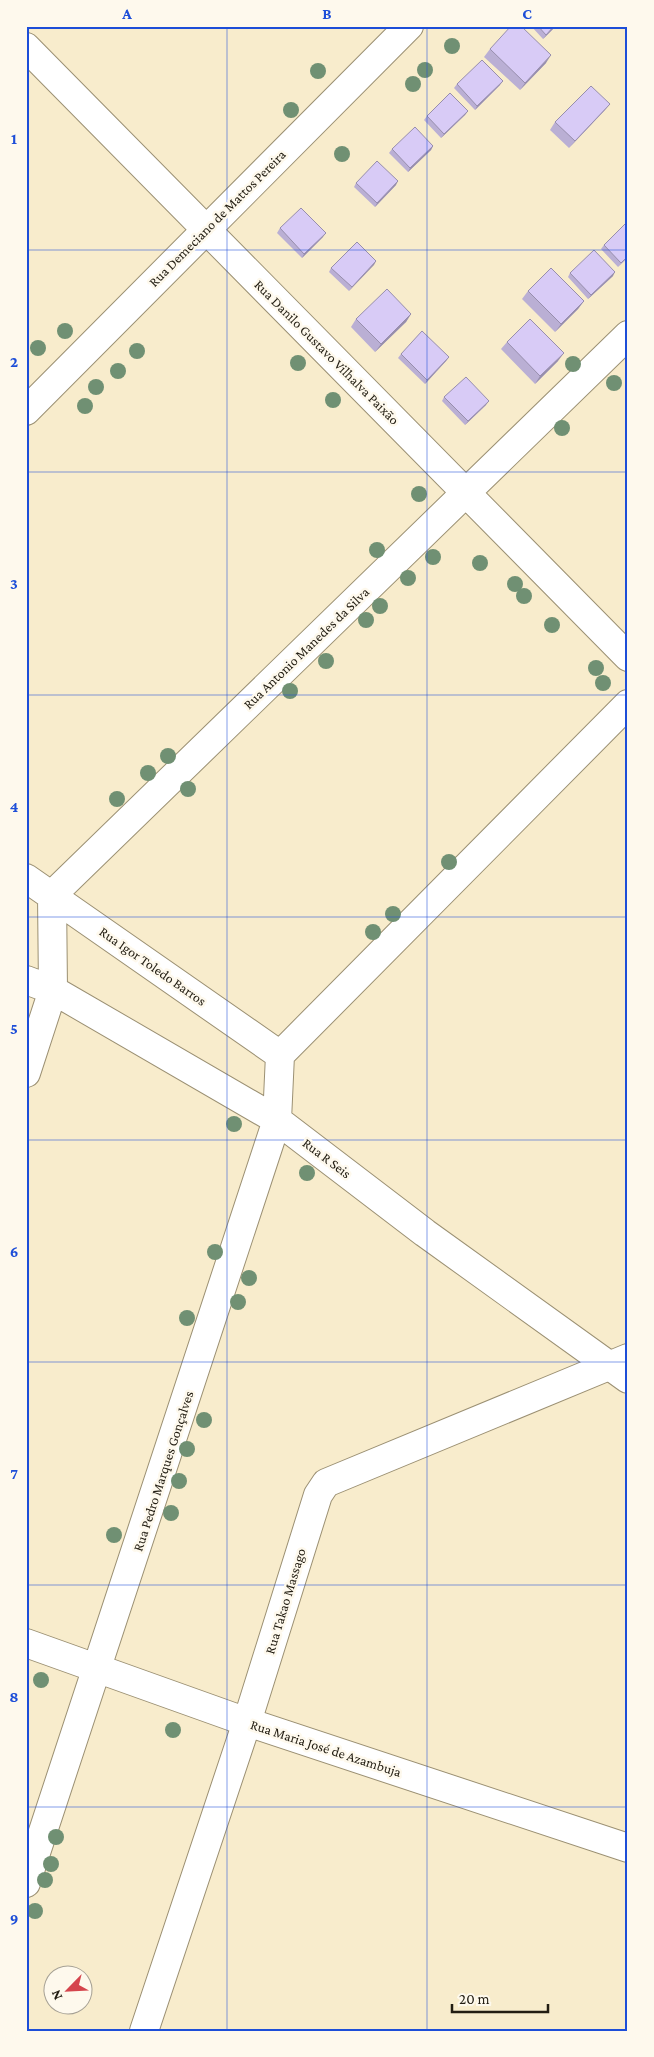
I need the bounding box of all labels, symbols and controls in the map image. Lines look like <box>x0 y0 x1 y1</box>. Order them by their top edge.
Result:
text: A <box>121 5 132 22</box>
text: B <box>322 5 332 22</box>
text: C <box>522 5 532 22</box>
text: 1 <box>11 130 17 147</box>
street label: Rua Demeciano de Mattos Pereira <box>145 146 289 290</box>
street label: Rua Danilo Gustavo Vilhalva Paixão <box>251 276 403 428</box>
text: 2 <box>10 353 18 370</box>
text: 3 <box>10 575 18 592</box>
street label: Rua Antonio Manedes da Silva <box>240 583 373 712</box>
text: 4 <box>10 798 19 815</box>
street label: Rua Igor Toledo Barros <box>97 923 209 1009</box>
text: 5 <box>10 1020 18 1037</box>
street label: Rua R Seis <box>300 1135 354 1181</box>
text: 6 <box>10 1243 18 1260</box>
street label: Rua Pedro Marques Gonçalves <box>130 1389 196 1553</box>
text: 7 <box>10 1465 18 1482</box>
street label: Rua Takao Massago <box>261 1546 309 1656</box>
text: 8 <box>9 1688 19 1705</box>
street label: Rua Maria José de Azambuja <box>248 1716 404 1781</box>
text: 9 <box>10 1910 18 1927</box>
north arrow <box>42 1964 92 2014</box>
scale bar <box>452 1982 548 2014</box>
text: N <box>47 1987 65 2003</box>
text: 20 m <box>459 1991 490 2007</box>

